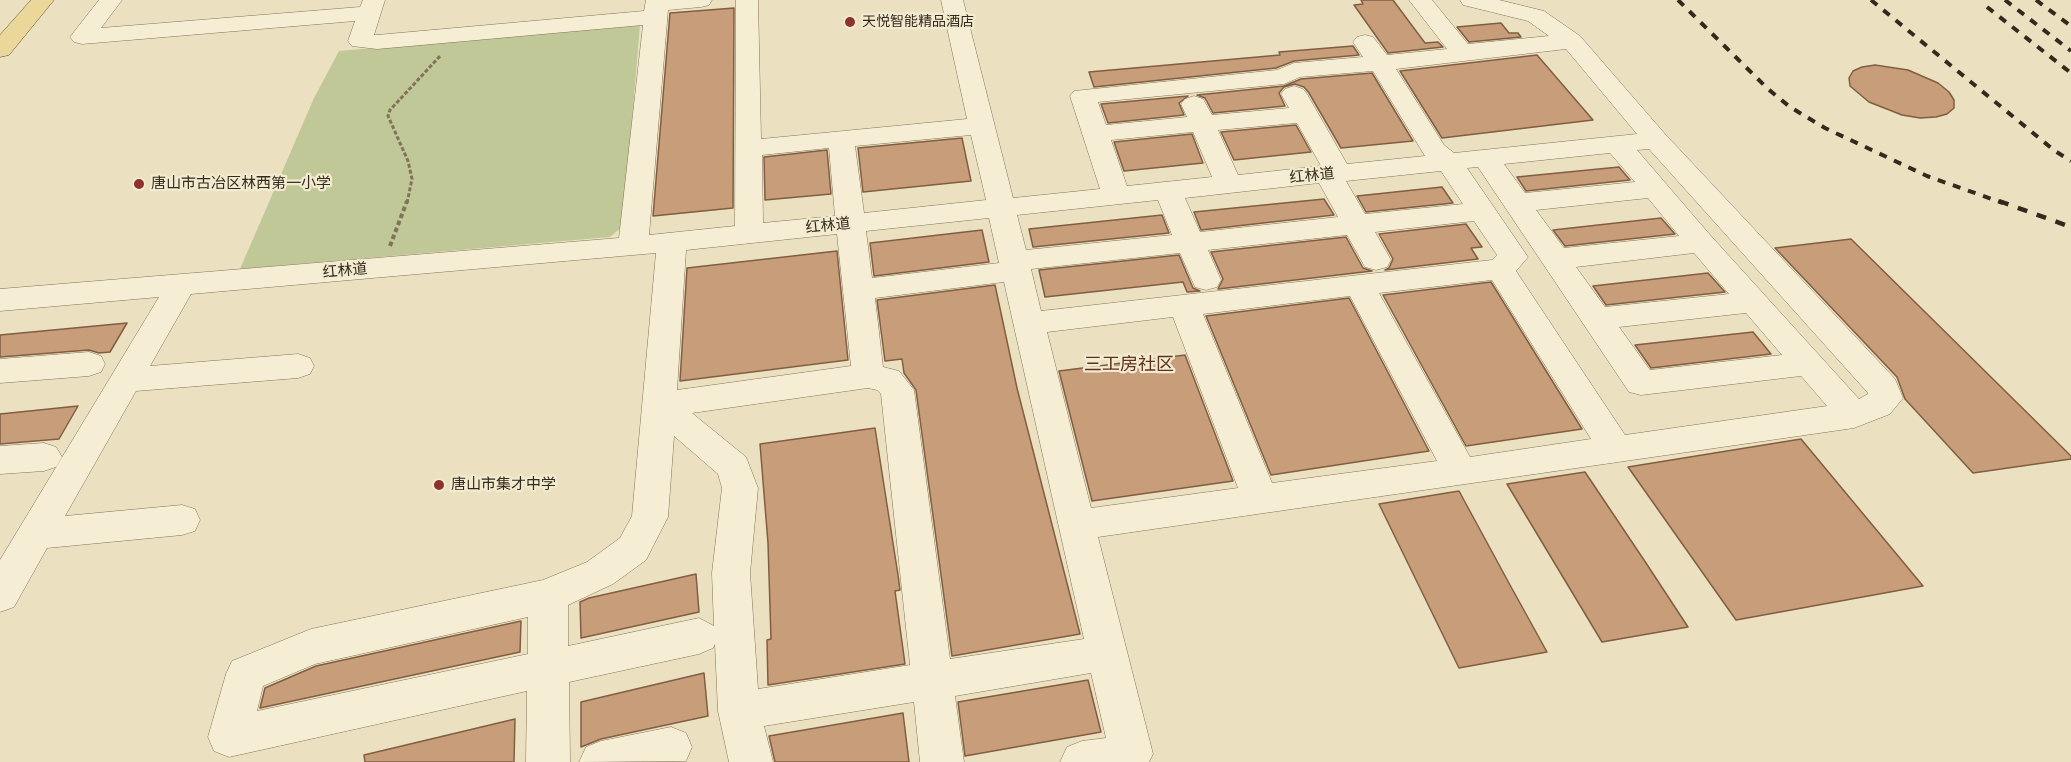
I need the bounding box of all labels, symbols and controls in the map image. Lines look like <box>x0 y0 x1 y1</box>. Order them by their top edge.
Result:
place label: 天悦智能精品酒店 <box>862 14 974 30</box>
marker: 天悦智能精品酒店 <box>843 15 857 29</box>
street label: 红林道 <box>1289 165 1335 187</box>
place label: 唐山市古冶区林西第一小学 <box>151 175 331 193</box>
marker: 唐山市古冶区林西第一小学 <box>132 177 146 191</box>
street label: 红林道 <box>805 215 851 237</box>
street label: 红林道 <box>322 260 368 282</box>
district label: 三工房社区 <box>1084 354 1174 376</box>
place label: 唐山市集才中学 <box>451 476 556 494</box>
marker: 唐山市集才中学 <box>432 478 446 492</box>

